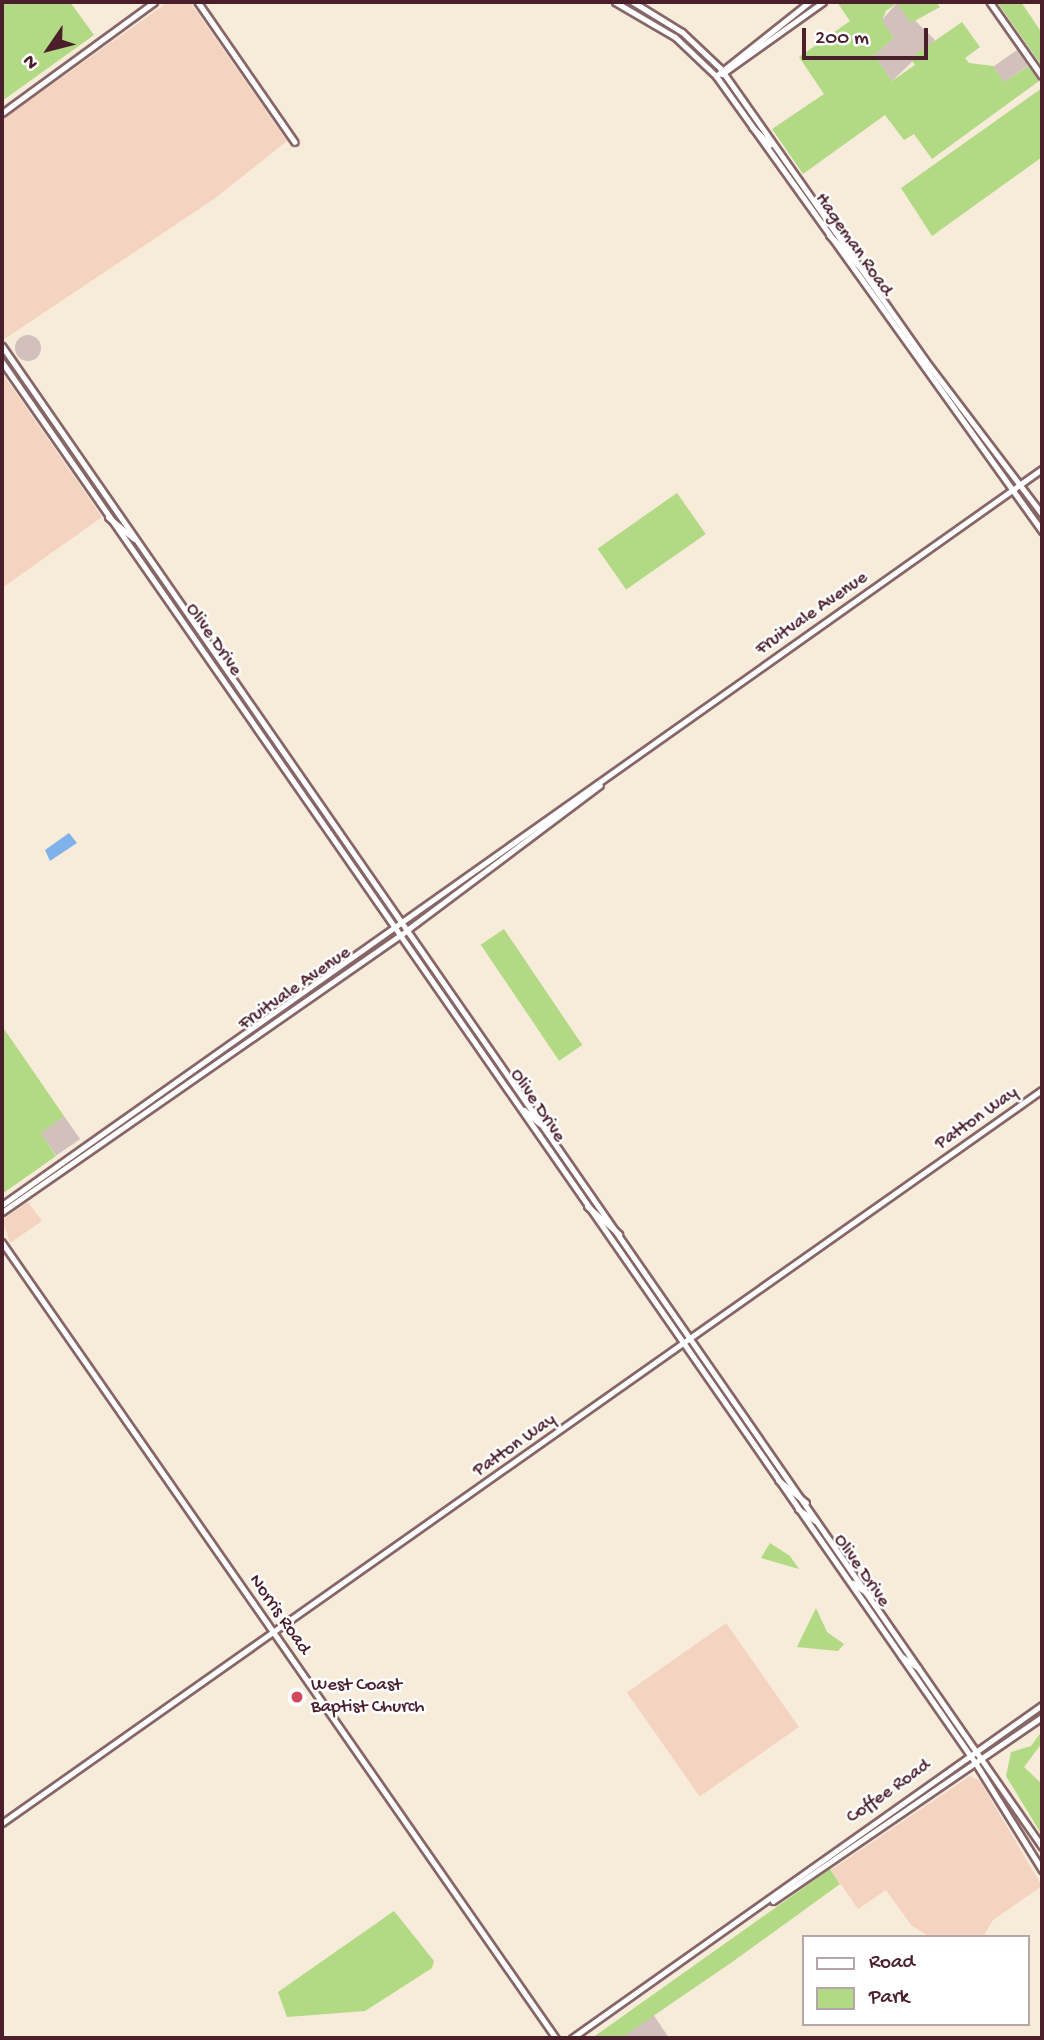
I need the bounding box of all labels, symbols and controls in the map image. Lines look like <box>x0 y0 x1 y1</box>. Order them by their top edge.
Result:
north arrow <box>14 14 84 84</box>
scale bar <box>806 14 932 58</box>
text: 200 m <box>815 27 869 52</box>
text: N <box>18 50 44 73</box>
street label: Hageman Road <box>809 189 897 301</box>
street label: Fruitvale Avenue <box>751 567 873 661</box>
street label: Olive Drive <box>180 599 246 681</box>
street label: Fruitvale Avenue <box>234 942 356 1036</box>
street label: Olive Drive <box>504 1065 570 1147</box>
street label: Patton Way <box>931 1082 1023 1156</box>
street label: Patton Way <box>469 1409 561 1483</box>
street label: Olive Drive <box>828 1530 894 1612</box>
street label: Norris Road <box>243 1570 315 1660</box>
place label: West Coast Baptist Church <box>311 1675 425 1719</box>
marker: West Coast Baptist Church <box>289 1689 305 1705</box>
street label: Coffee Road <box>843 1755 935 1829</box>
legend <box>802 1935 1030 2026</box>
text: Road <box>869 1951 915 1976</box>
text: Park <box>869 1986 909 2011</box>

